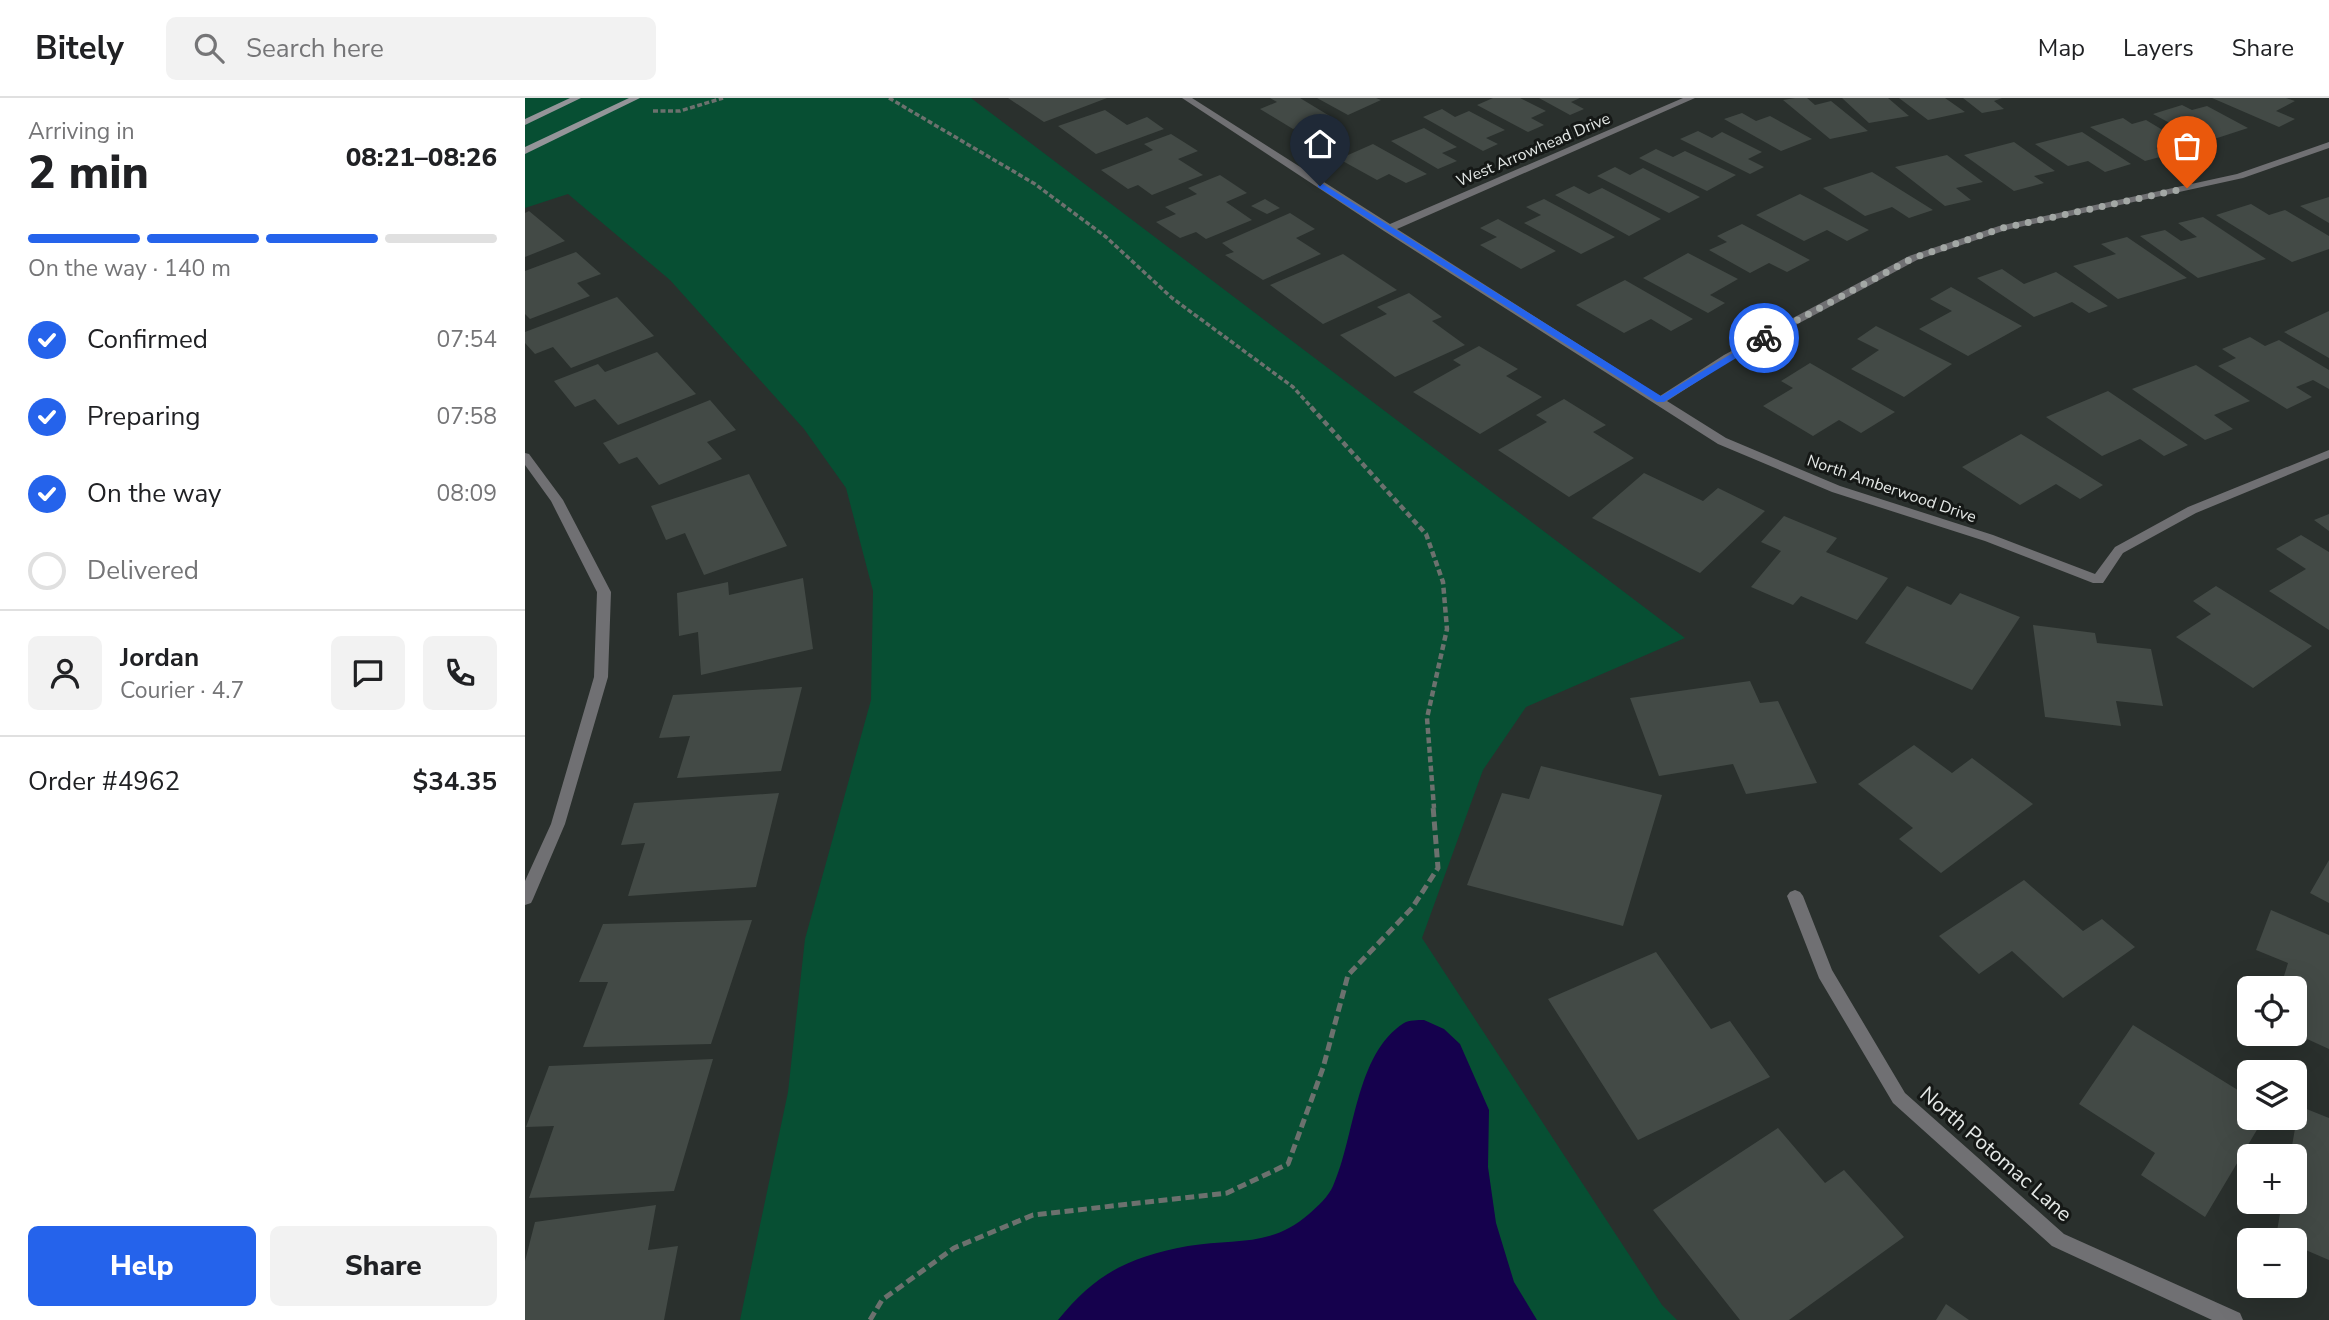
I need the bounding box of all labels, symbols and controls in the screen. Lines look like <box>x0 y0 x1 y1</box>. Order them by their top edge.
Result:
search box <box>166 17 656 80</box>
text: Bitely <box>35 26 124 71</box>
icon: search <box>190 29 228 67</box>
text: Search here <box>246 31 384 66</box>
text: Map <box>2038 32 2085 64</box>
text: Layers <box>2123 32 2194 64</box>
text: Share <box>2232 32 2294 64</box>
street label: West Arrowhead Drive <box>1453 108 1614 192</box>
pin <box>1290 114 1350 186</box>
text: Arriving in <box>28 116 135 147</box>
pin <box>2157 116 2217 188</box>
icon: home <box>1301 125 1339 163</box>
icon: bag <box>2168 127 2206 165</box>
text: 08:21–08:26 <box>346 140 497 175</box>
text: 2 min <box>28 141 149 204</box>
text: On the way · 140 m <box>28 253 231 284</box>
courier <box>1729 303 1799 373</box>
icon: bike <box>1745 319 1783 357</box>
icon: check <box>28 321 66 359</box>
text: Confirmed <box>87 322 208 357</box>
text: 07:54 <box>437 324 497 355</box>
icon: check <box>28 398 66 436</box>
text: Preparing <box>87 399 200 434</box>
text: 07:58 <box>437 401 497 432</box>
street label: North Amberwood Drive <box>1804 450 1979 528</box>
icon: check <box>28 475 66 513</box>
text: On the way <box>87 476 221 511</box>
text: 08:09 <box>437 478 497 509</box>
text: Delivered <box>87 553 199 588</box>
button: person <box>28 636 102 710</box>
button: chat <box>331 636 405 710</box>
button: phone <box>423 636 497 710</box>
text: Jordan <box>120 640 199 675</box>
text: Courier · 4.7 <box>120 675 244 706</box>
text: Order #4962 <box>28 764 180 799</box>
text: $34.35 <box>413 764 497 799</box>
map controls <box>2237 976 2307 1298</box>
button: locate <box>2237 976 2307 1046</box>
button: layers <box>2237 1060 2307 1130</box>
street label: North Potomac Lane <box>1914 1080 2078 1228</box>
button: + <box>2237 1144 2307 1214</box>
button: Help <box>28 1226 256 1306</box>
button: Share <box>270 1226 497 1306</box>
button: − <box>2237 1228 2307 1298</box>

